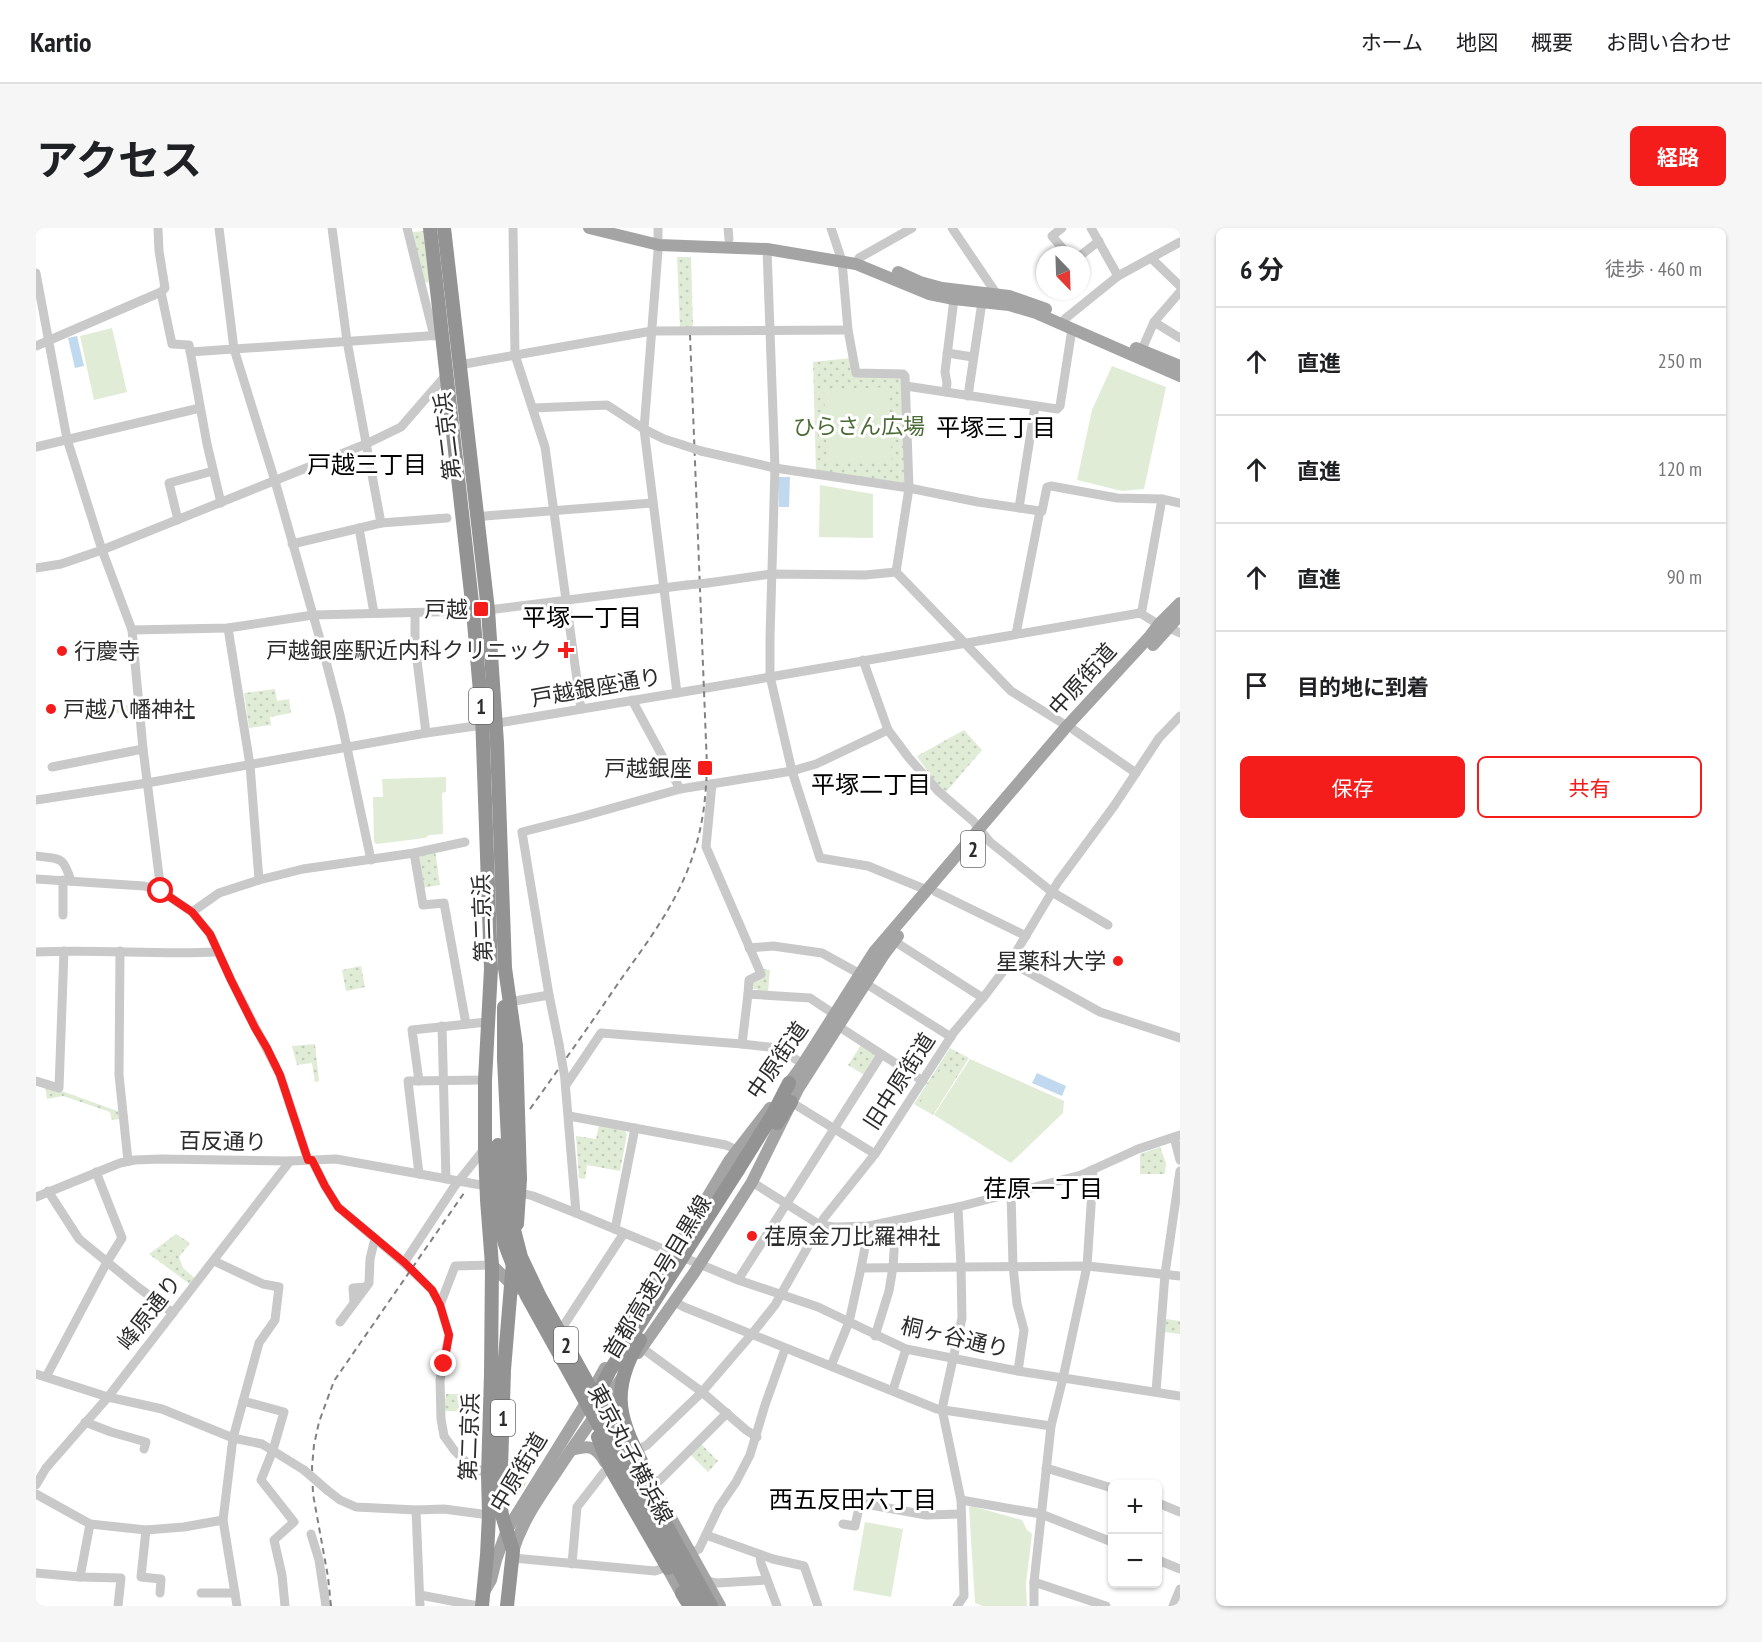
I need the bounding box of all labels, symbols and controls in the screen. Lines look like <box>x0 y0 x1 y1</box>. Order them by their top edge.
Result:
text: Kartio <box>30 23 92 60</box>
text: ホーム <box>1361 29 1423 56</box>
text: 地図 <box>1456 29 1498 56</box>
text: 概要 <box>1531 29 1573 56</box>
text: お問い合わせ <box>1606 29 1732 56</box>
button: 経路 <box>1630 126 1726 186</box>
text: アクセス <box>36 132 202 187</box>
north arrow <box>1036 246 1090 300</box>
text: 6 分 <box>1240 253 1284 286</box>
text: 徒歩 · 460 m <box>1605 256 1702 282</box>
icon: ahead <box>1240 345 1273 378</box>
text: 250 m <box>1658 348 1702 374</box>
text: 直進 <box>1297 349 1341 377</box>
street label: 第二京浜 <box>428 391 466 481</box>
park label: ひらさん広場 <box>793 412 925 440</box>
district label: 平塚三丁目 <box>936 412 1056 443</box>
district label: 戸越三丁目 <box>307 449 427 480</box>
icon: ahead <box>1240 453 1273 486</box>
text: 120 m <box>1658 456 1702 482</box>
text: 直進 <box>1297 457 1341 485</box>
icon: ahead <box>1240 561 1273 594</box>
text: 90 m <box>1667 564 1702 590</box>
text: 直進 <box>1297 565 1341 593</box>
place label: 戸越 <box>424 595 468 623</box>
marker: 戸越 <box>472 600 490 618</box>
district label: 平塚一丁目 <box>522 602 642 633</box>
place label: 戸越銀座駅近内科クリニック <box>266 636 552 664</box>
place label: 行慶寺 <box>74 637 140 665</box>
street label: 中原街道 <box>1042 637 1122 721</box>
marker: 戸越銀座駅近内科クリニック <box>557 641 575 659</box>
marker: 行慶寺 <box>55 644 69 658</box>
street label: 戸越銀座通り <box>529 662 663 712</box>
icon: arrive <box>1240 669 1273 702</box>
text: 目的地に到着 <box>1297 673 1429 701</box>
road number: 1 <box>469 688 493 724</box>
place label: 戸越八幡神社 <box>63 695 195 723</box>
marker: 戸越八幡神社 <box>44 702 58 716</box>
place label: 戸越銀座 <box>604 754 692 782</box>
button: 保存 <box>1240 756 1465 818</box>
button: 共有 <box>1477 756 1702 818</box>
marker: 戸越銀座 <box>696 759 714 777</box>
district label: 平塚二丁目 <box>811 769 931 800</box>
road number: 2 <box>961 831 985 867</box>
street label: 第二京浜 <box>466 874 498 962</box>
route start <box>147 877 173 903</box>
place label: 星薬科大学 <box>996 947 1106 975</box>
marker: 星薬科大学 <box>1111 954 1125 968</box>
street label: 中原街道 <box>740 1016 814 1104</box>
street label: 旧中原街道 <box>857 1027 941 1135</box>
street label: 百反通り <box>179 1126 267 1156</box>
district label: 荏原一丁目 <box>983 1173 1103 1204</box>
street label: 首都高速2号目黒線 <box>597 1190 717 1364</box>
place label: 荏原金刀比羅神社 <box>764 1222 940 1250</box>
marker: 荏原金刀比羅神社 <box>745 1229 759 1243</box>
street label: 峰原通り <box>111 1269 187 1355</box>
street label: 桐ヶ谷通り <box>898 1311 1012 1363</box>
road number: 2 <box>554 1327 578 1363</box>
route end <box>430 1350 456 1376</box>
street label: 東京丸子横浜線 <box>582 1379 680 1529</box>
street label: 第二京浜 <box>453 1393 485 1481</box>
road number: 1 <box>491 1400 515 1436</box>
street label: 中原街道 <box>483 1427 553 1517</box>
map controls <box>1108 1480 1162 1588</box>
button: + <box>1108 1480 1162 1534</box>
district label: 西五反田六丁目 <box>769 1484 937 1515</box>
button: − <box>1108 1534 1162 1588</box>

